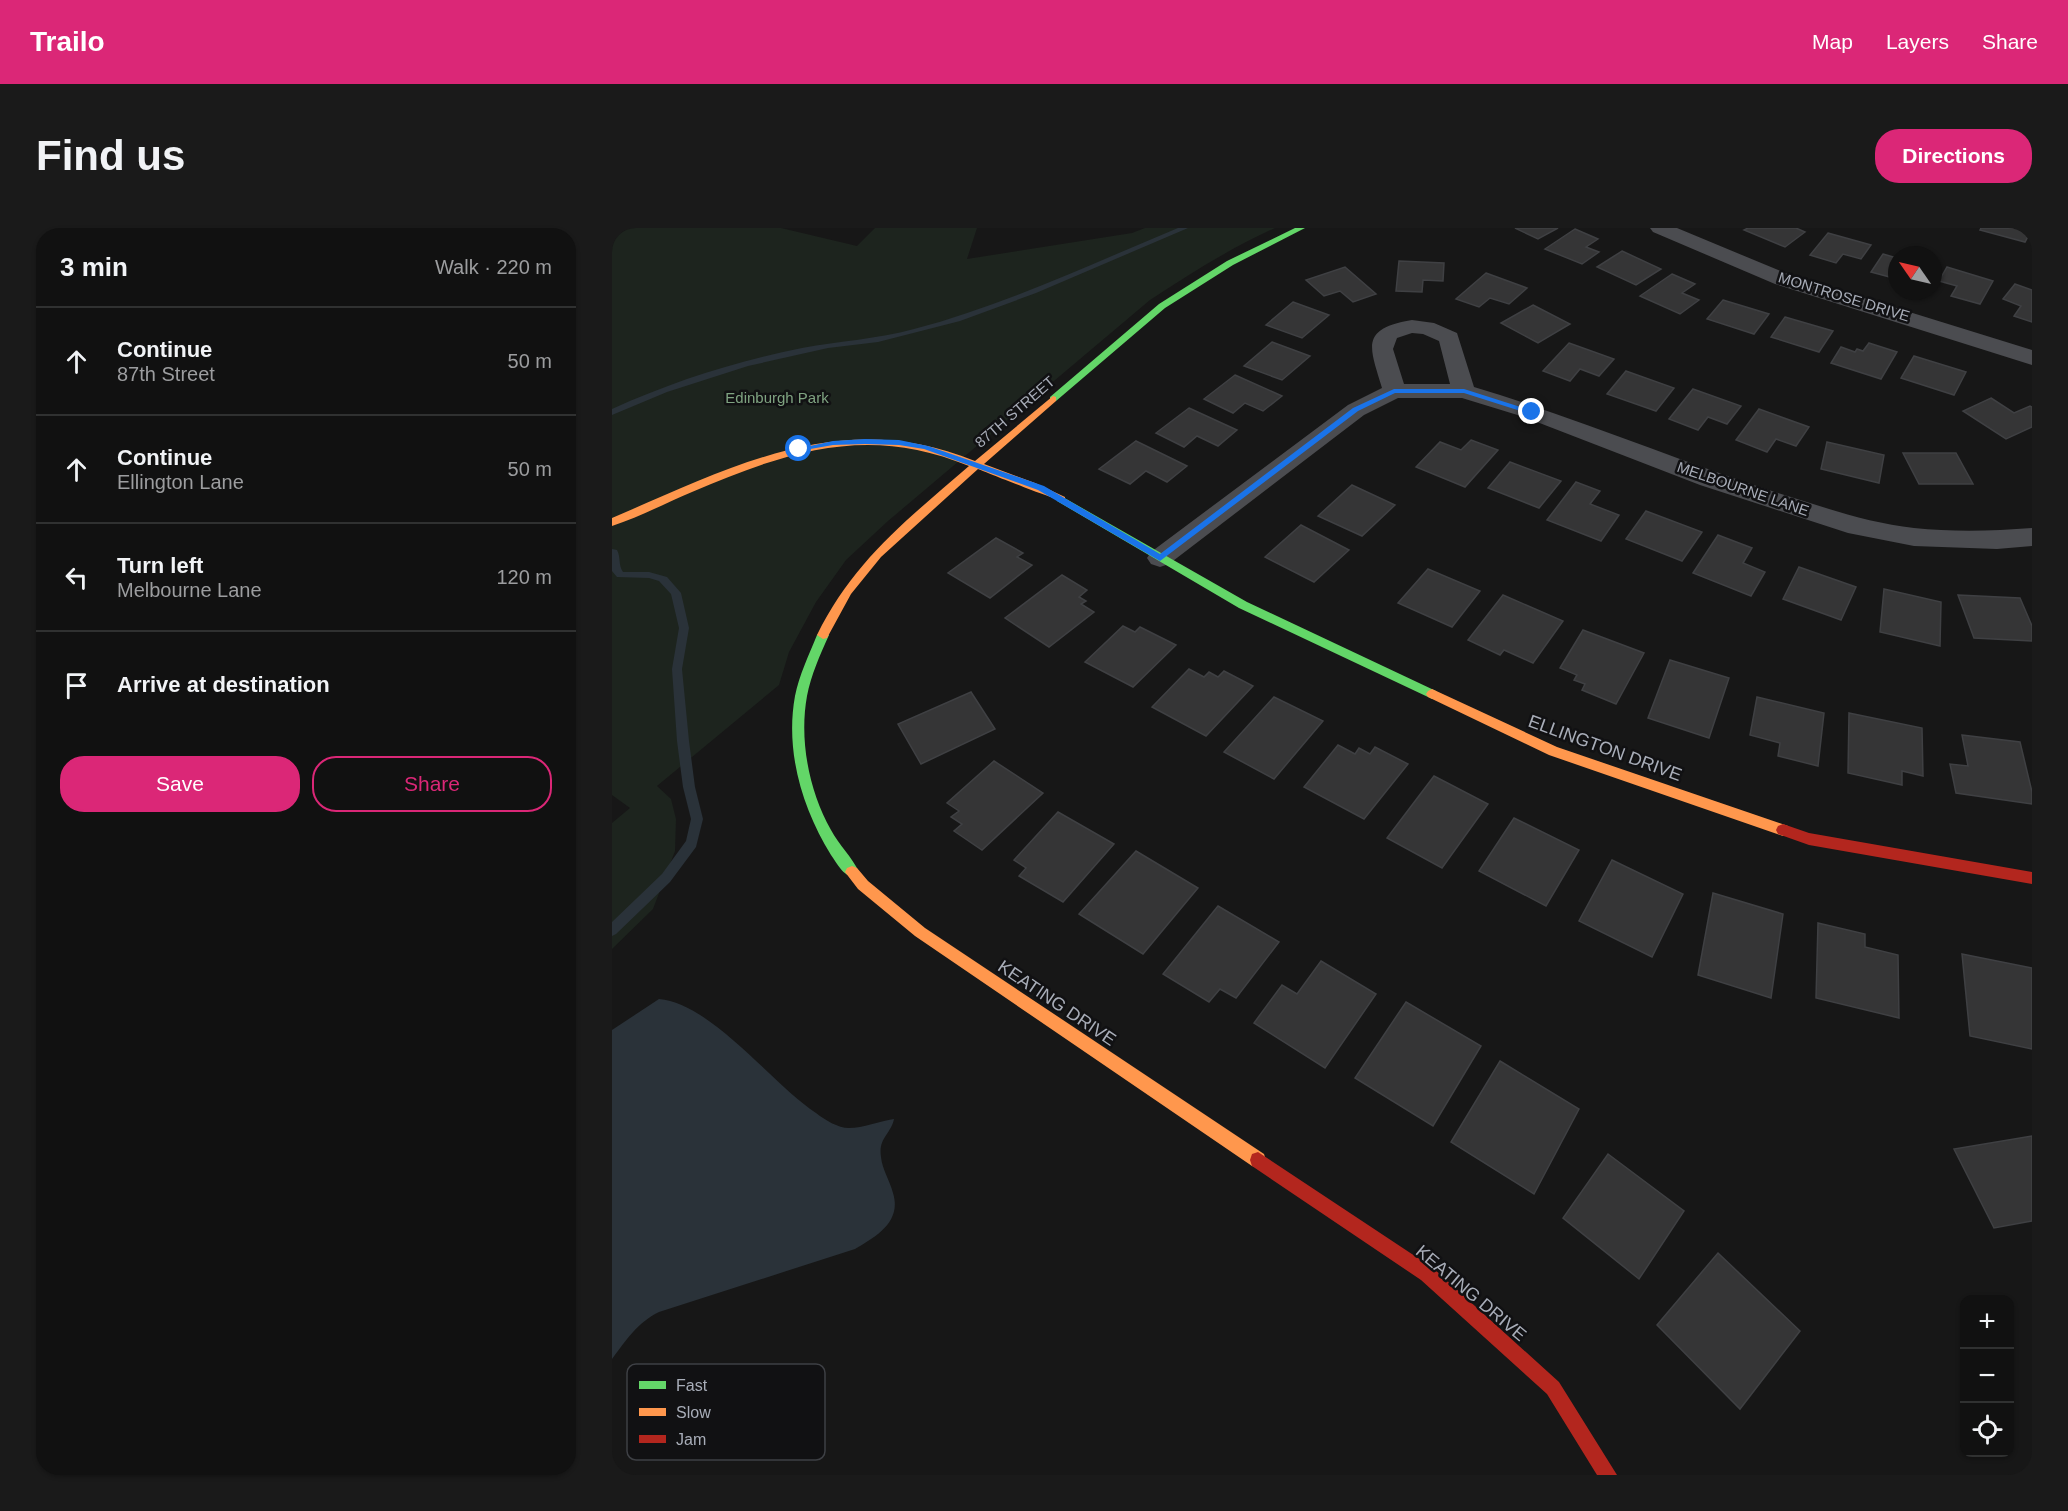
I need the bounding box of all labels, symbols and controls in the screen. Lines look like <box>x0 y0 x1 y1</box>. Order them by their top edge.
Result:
text: Trailo <box>30 26 105 57</box>
text: Map <box>1812 30 1853 53</box>
text: Layers <box>1886 30 1949 53</box>
text: Share <box>1982 30 2038 53</box>
button: Directions <box>1875 129 2032 183</box>
text: Find us <box>36 132 185 179</box>
north arrow <box>1888 246 1942 300</box>
text: 3 min <box>60 252 128 282</box>
text: Walk · 220 m <box>435 256 552 278</box>
street label: MONTROSE DRIVE <box>1776 268 1912 325</box>
text: Continue <box>117 337 212 362</box>
icon: ahead <box>60 345 93 378</box>
text: 50 m <box>508 350 552 372</box>
text: 87th Street <box>117 363 215 385</box>
street label: 87TH STREET <box>971 372 1058 451</box>
park label: Edinburgh Park <box>725 389 829 406</box>
route end <box>1518 398 1544 424</box>
route start <box>785 435 811 461</box>
text: Continue <box>117 445 212 470</box>
icon: ahead <box>60 453 93 486</box>
text: 50 m <box>508 458 552 480</box>
street label: MELBOURNE LANE <box>1675 458 1811 519</box>
text: Ellington Lane <box>117 471 244 493</box>
text: Turn left <box>117 553 203 578</box>
icon: left <box>60 561 93 594</box>
text: 120 m <box>496 566 552 588</box>
text: Melbourne Lane <box>117 579 262 601</box>
icon: arrive <box>60 669 93 702</box>
text: Arrive at destination <box>117 672 330 697</box>
street label: ELLINGTON DRIVE <box>1526 711 1684 785</box>
button: Save <box>60 756 300 812</box>
button: Share <box>312 756 552 812</box>
street label: KEATING DRIVE <box>994 956 1120 1050</box>
street label: KEATING DRIVE <box>1412 1241 1530 1345</box>
map controls <box>1960 1295 2014 1457</box>
button: + <box>1960 1295 2014 1349</box>
button: − <box>1960 1349 2014 1403</box>
legend <box>627 1364 825 1460</box>
text: Fast <box>676 1377 708 1394</box>
button: locate <box>1960 1403 2014 1457</box>
text: Slow <box>676 1404 711 1421</box>
text: Jam <box>676 1431 706 1448</box>

